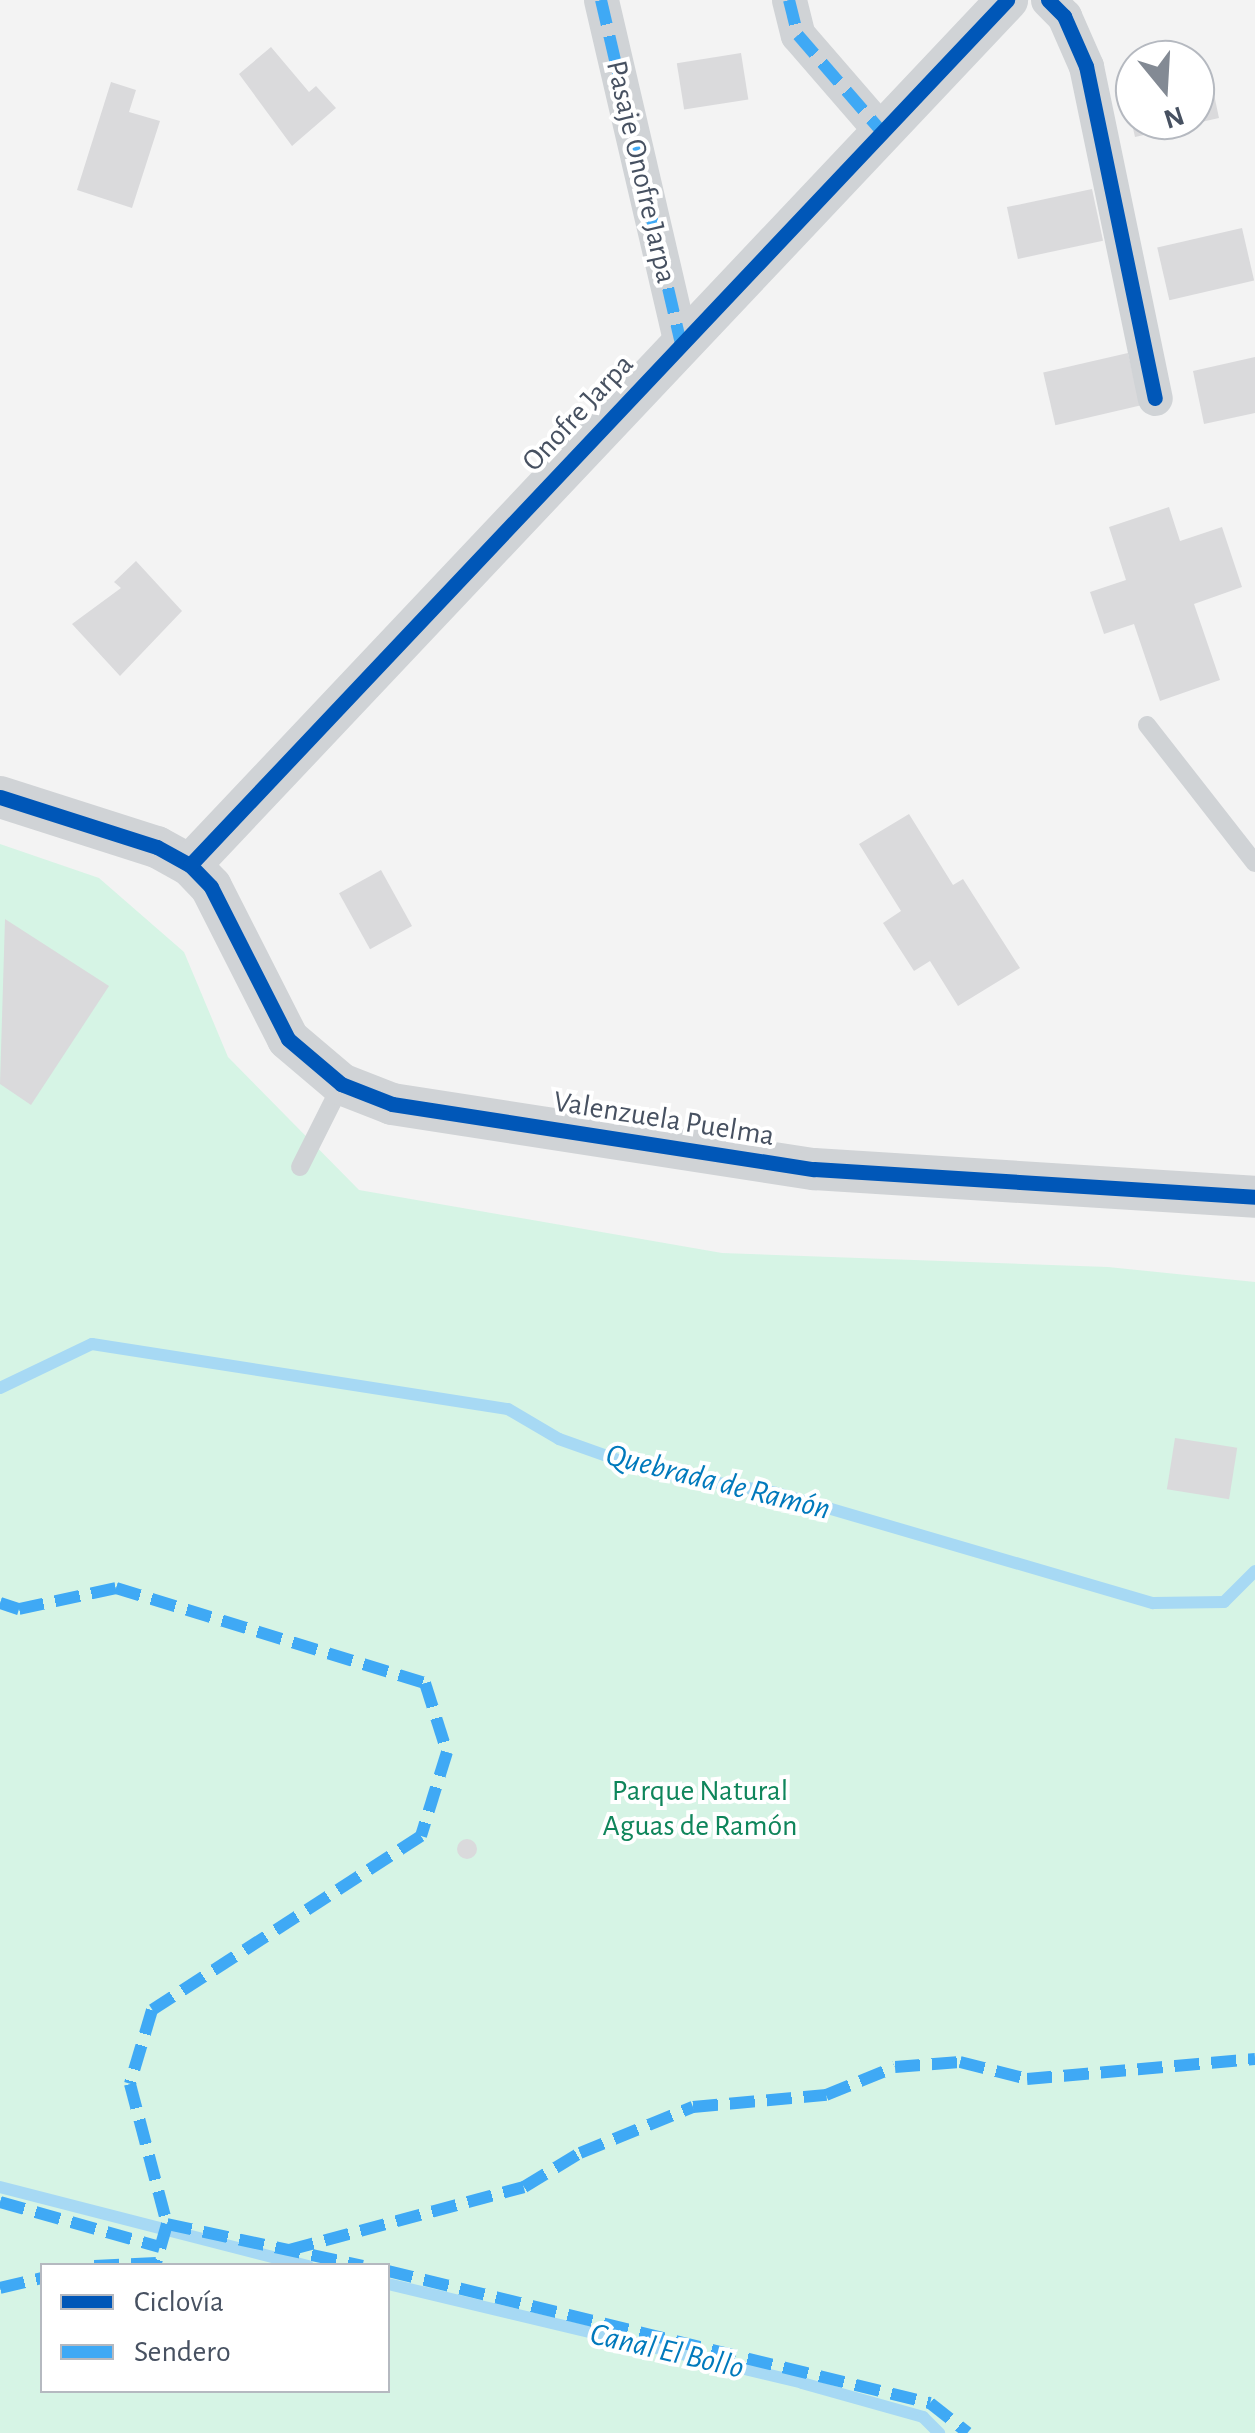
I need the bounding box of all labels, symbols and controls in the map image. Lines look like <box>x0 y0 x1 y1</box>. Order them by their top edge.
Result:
north arrow <box>1115 40 1215 140</box>
street label: Pasaje Onofre Jarpa <box>598 57 684 287</box>
text: N <box>1160 100 1187 133</box>
street label: Onofre Jarpa <box>515 347 641 479</box>
street label: Valenzuela Puelma <box>551 1084 777 1154</box>
water label: Quebrada de Ramón <box>602 1436 834 1528</box>
park label: Parque Natural Aguas de Ramón <box>603 1773 797 1844</box>
legend <box>40 2263 390 2393</box>
text: Ciclovía <box>134 2287 224 2317</box>
water label: Canal El Bollo <box>586 2315 748 2387</box>
text: Sendero <box>134 2337 231 2367</box>

